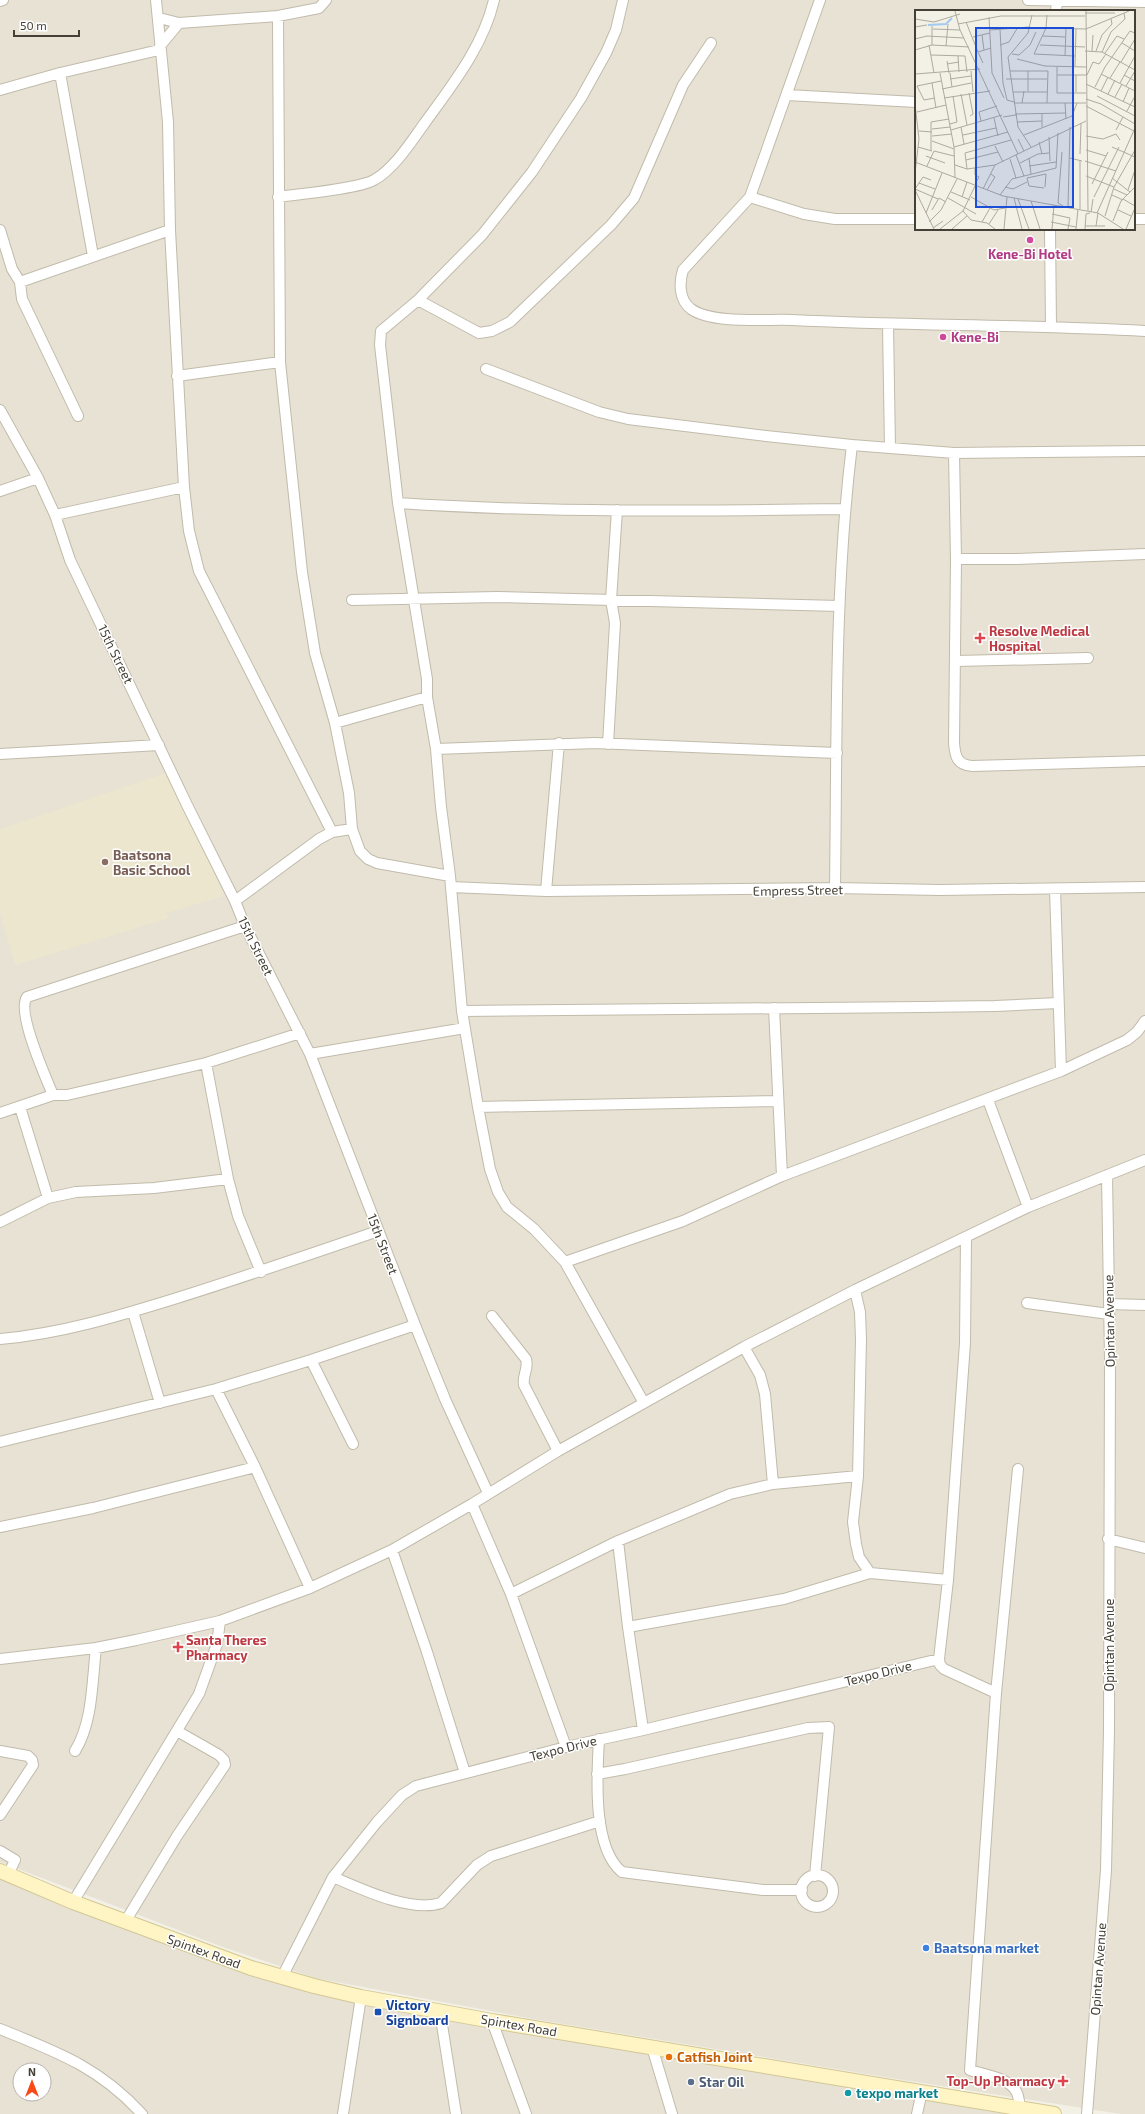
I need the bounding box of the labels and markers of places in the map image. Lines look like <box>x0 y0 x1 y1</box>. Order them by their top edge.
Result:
marker: Kene-Bi Hotel <box>1025 235 1035 245</box>
place label: Kene-Bi Hotel <box>988 246 1073 262</box>
place label: Kene-Bi <box>951 329 999 345</box>
marker: Kene-Bi <box>938 332 948 342</box>
place label: Resolve Medical Hospital <box>989 623 1090 654</box>
marker: Resolve Medical Hospital <box>974 632 986 644</box>
place label: Baatsona Basic School <box>113 847 191 878</box>
marker: Baatsona Basic School <box>100 857 110 867</box>
place label: Santa Theres Pharmacy <box>186 1632 267 1663</box>
marker: Santa Theres Pharmacy <box>173 1642 183 1652</box>
place label: Baatsona market <box>934 1940 1040 1956</box>
marker: Baatsona market <box>921 1943 931 1953</box>
place label: Victory Signboard <box>386 1997 449 2028</box>
marker: Victory Signboard <box>373 2007 383 2017</box>
place label: Catfish Joint <box>677 2049 753 2065</box>
marker: Catfish Joint <box>664 2052 674 2062</box>
place label: Top-Up Pharmacy <box>946 2073 1056 2089</box>
place label: Star Oil <box>699 2074 745 2090</box>
marker: Top-Up Pharmacy <box>1058 2076 1068 2086</box>
marker: Star Oil <box>686 2077 696 2087</box>
place label: texpo market <box>856 2085 939 2101</box>
marker: texpo market <box>843 2088 853 2098</box>

